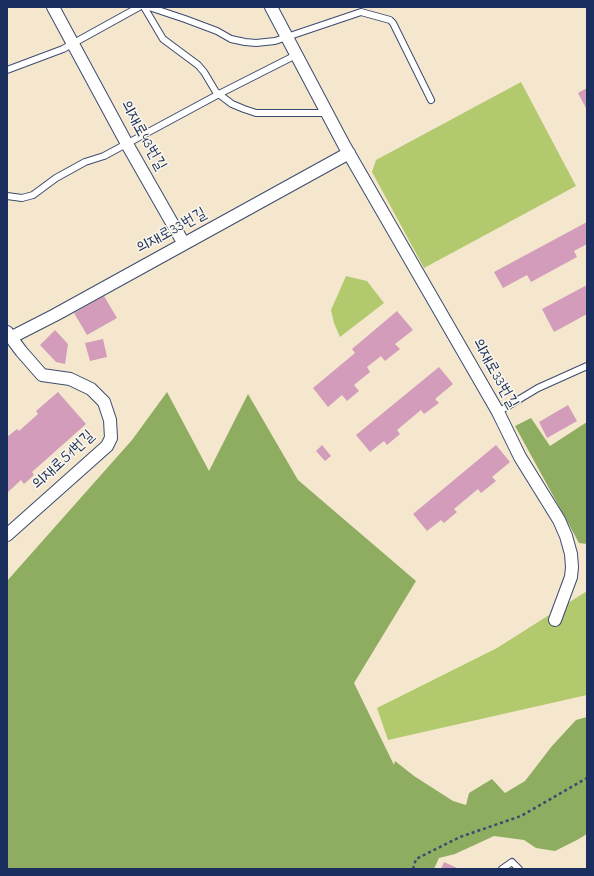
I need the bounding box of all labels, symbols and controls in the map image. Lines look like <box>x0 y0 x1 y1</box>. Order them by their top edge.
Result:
street label: 의재로43번길 <box>115 97 169 175</box>
street label: 의재로33번길 <box>133 205 211 259</box>
street label: 의재로33번길 <box>467 335 521 413</box>
street label: 의재로51번길 <box>29 427 99 495</box>

